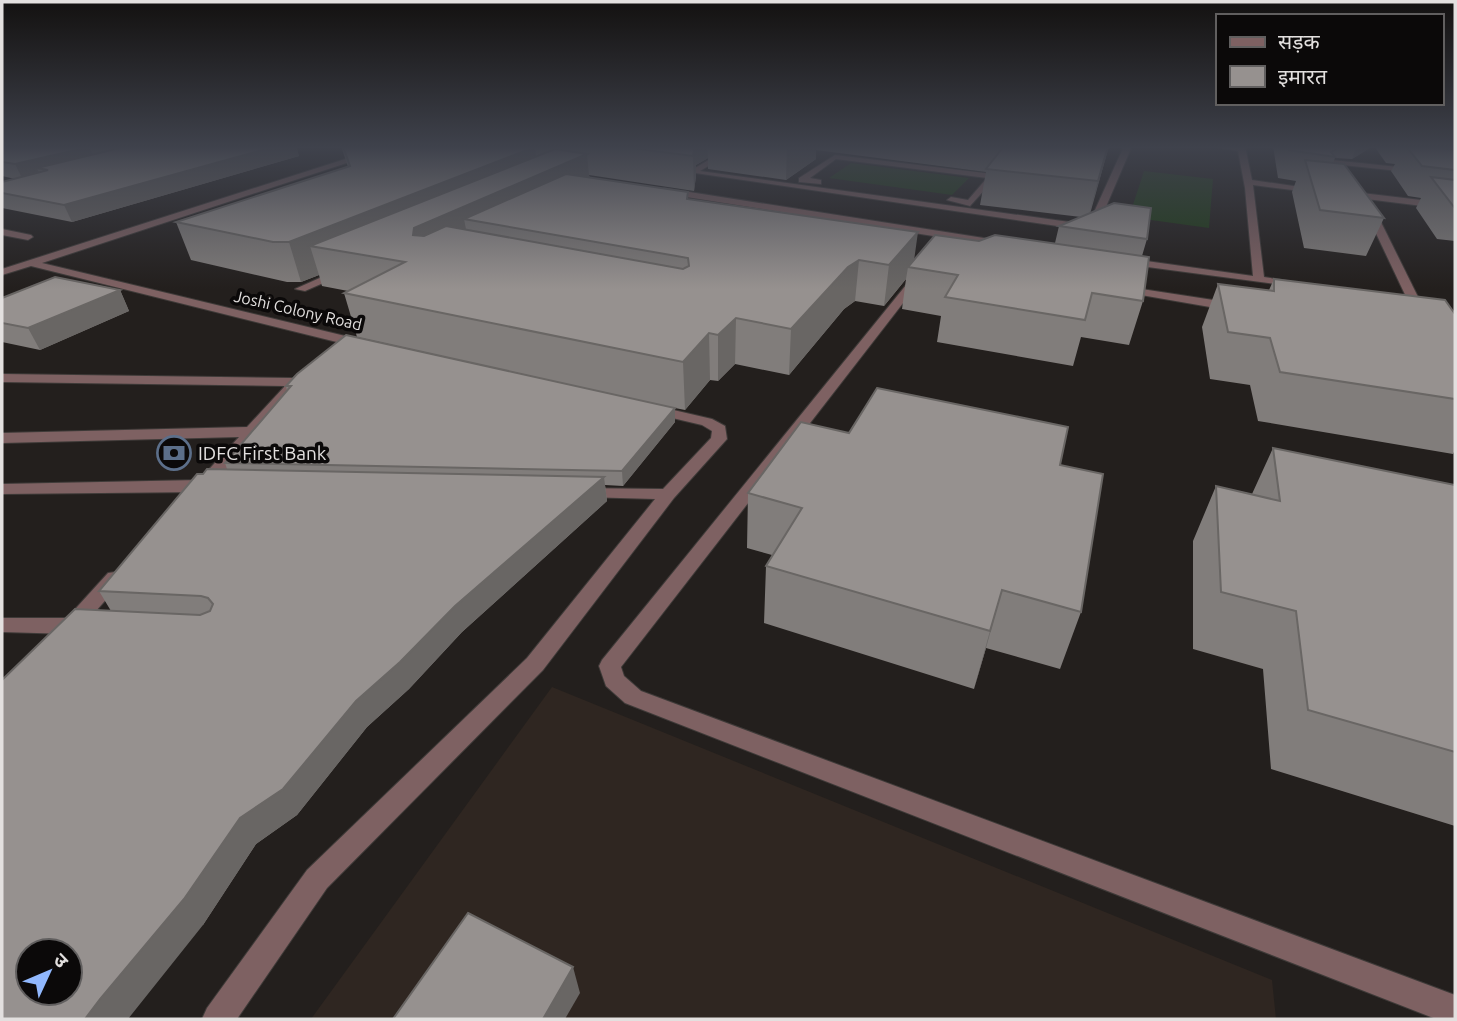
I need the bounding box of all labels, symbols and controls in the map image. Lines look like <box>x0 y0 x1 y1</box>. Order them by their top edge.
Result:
legend <box>1216 14 1443 105</box>
text: सड़क <box>1278 29 1320 53</box>
text: इमारत <box>1278 64 1328 88</box>
street label: Joshi Colony Road <box>232 287 364 333</box>
bank icon: IDFC First Bank <box>155 434 193 472</box>
place label: IDFC First Bank <box>198 442 327 464</box>
north arrow <box>14 937 84 1007</box>
text: उ <box>49 949 74 972</box>

